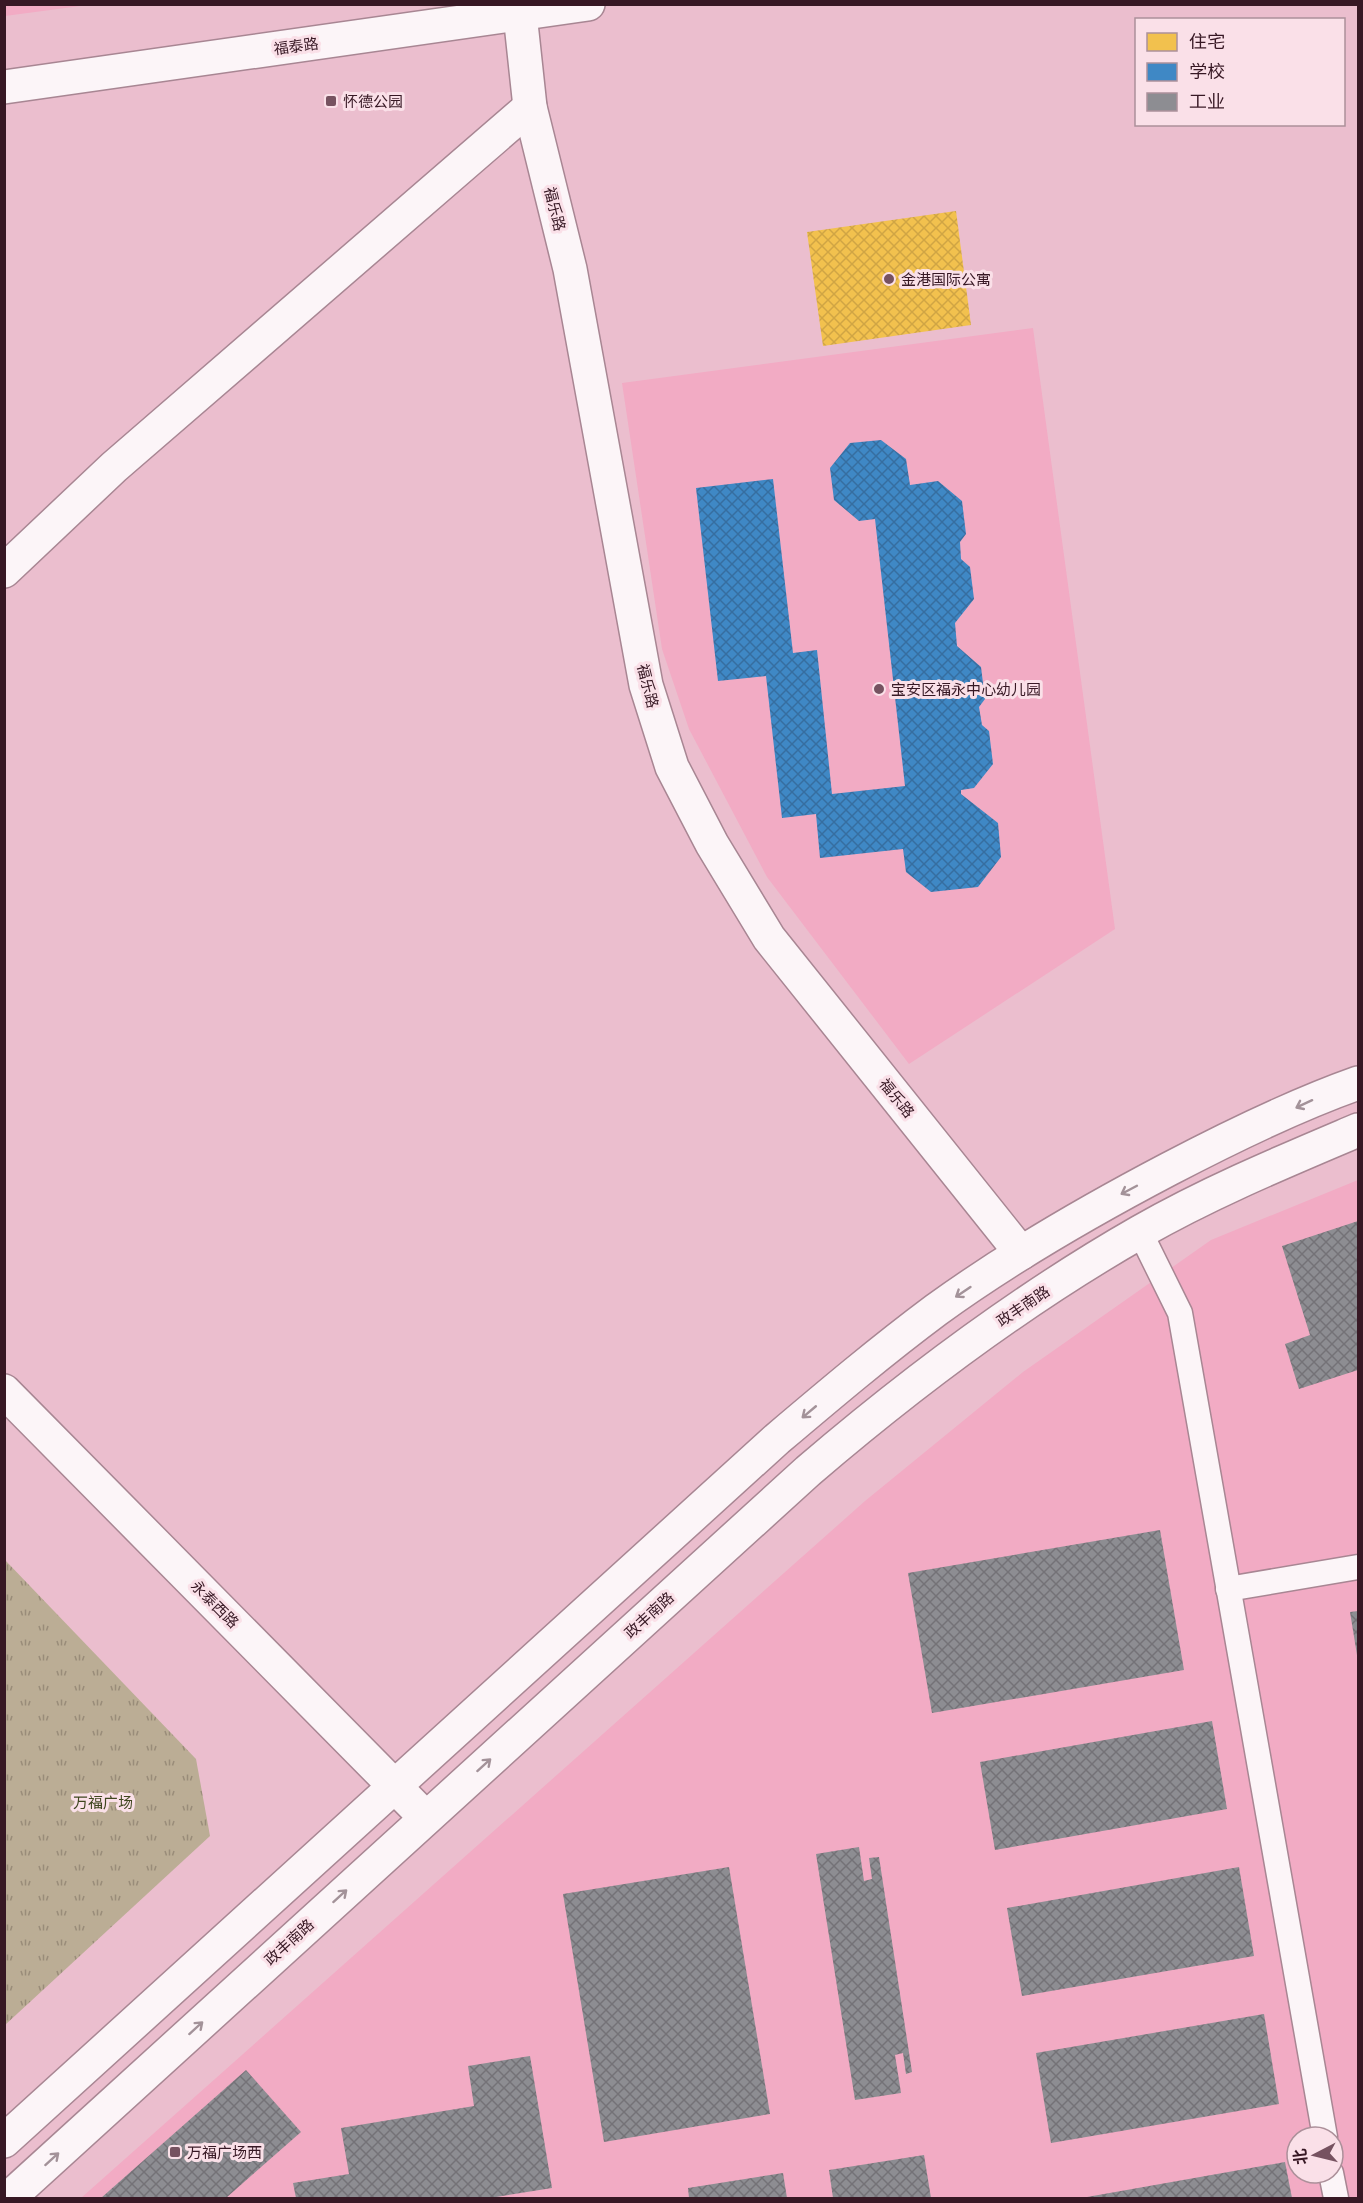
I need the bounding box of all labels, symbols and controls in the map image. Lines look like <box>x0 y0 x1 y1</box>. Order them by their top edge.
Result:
legend <box>1135 18 1345 126</box>
text: 住宅 <box>1189 31 1225 52</box>
street label: 福泰路 <box>273 34 319 58</box>
text: 学校 <box>1189 61 1225 82</box>
text: 工业 <box>1189 91 1225 112</box>
place label: 怀德公园 <box>343 93 403 110</box>
marker: 怀德公园 <box>324 94 338 108</box>
street label: 福乐路 <box>541 185 569 233</box>
place label: 金港国际公寓 <box>901 271 991 288</box>
marker: 金港国际公寓 <box>882 272 896 286</box>
street label: 福乐路 <box>634 662 662 710</box>
place label: 宝安区福永中心幼儿园 <box>891 681 1041 698</box>
marker: 宝安区福永中心幼儿园 <box>872 682 886 696</box>
street label: 福乐路 <box>876 1075 918 1121</box>
one-way arrow <box>1295 1098 1313 1110</box>
one-way arrow <box>1121 1184 1138 1196</box>
street label: 政丰南路 <box>993 1282 1053 1330</box>
one-way arrow <box>955 1286 972 1298</box>
one-way arrow <box>801 1405 817 1418</box>
street label: 永泰西路 <box>188 1577 242 1631</box>
street label: 政丰南路 <box>621 1589 677 1641</box>
one-way arrow <box>477 1758 492 1772</box>
park label: 万福广场 <box>73 1794 133 1811</box>
one-way arrow <box>332 1889 347 1903</box>
street label: 政丰南路 <box>261 1916 317 1968</box>
one-way arrow <box>188 2021 203 2035</box>
north arrow <box>1285 2125 1345 2185</box>
place label: 万福广场西 <box>187 2144 262 2161</box>
marker: 万福广场西 <box>168 2145 182 2159</box>
text: 北 <box>1290 2148 1311 2166</box>
one-way arrow <box>44 2152 59 2166</box>

